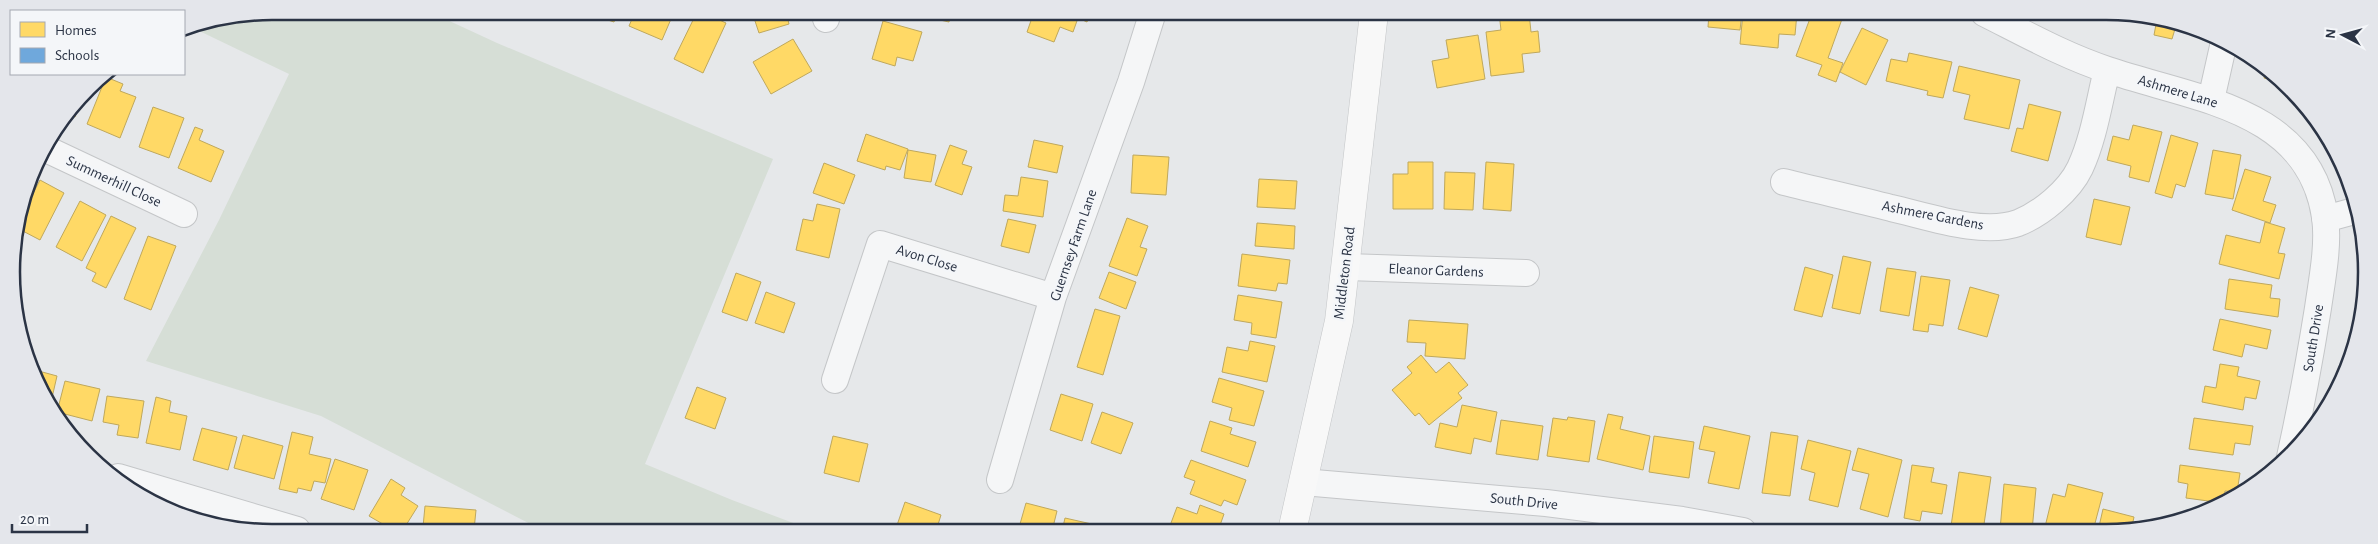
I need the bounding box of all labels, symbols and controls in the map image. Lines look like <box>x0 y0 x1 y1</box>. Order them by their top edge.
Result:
legend <box>10 10 185 75</box>
north arrow <box>2318 10 2368 60</box>
text: Homes <box>55 23 97 38</box>
text: N <box>2324 28 2339 39</box>
text: Schools <box>55 48 99 63</box>
street label: Ashmere Lane <box>2136 72 2220 111</box>
street label: Summerhill Close <box>64 153 164 210</box>
street label: Guernsey Farm Lane <box>1047 187 1100 303</box>
street label: Ashmere Gardens <box>1881 198 1985 233</box>
street label: Middleton Road <box>1331 226 1358 320</box>
street label: Avon Close <box>894 242 959 275</box>
street label: Eleanor Gardens <box>1388 261 1484 280</box>
street label: South Drive <box>2301 303 2326 373</box>
street label: South Drive <box>1489 490 1559 513</box>
scale bar <box>12 502 88 534</box>
text: 20 m <box>20 512 49 527</box>

